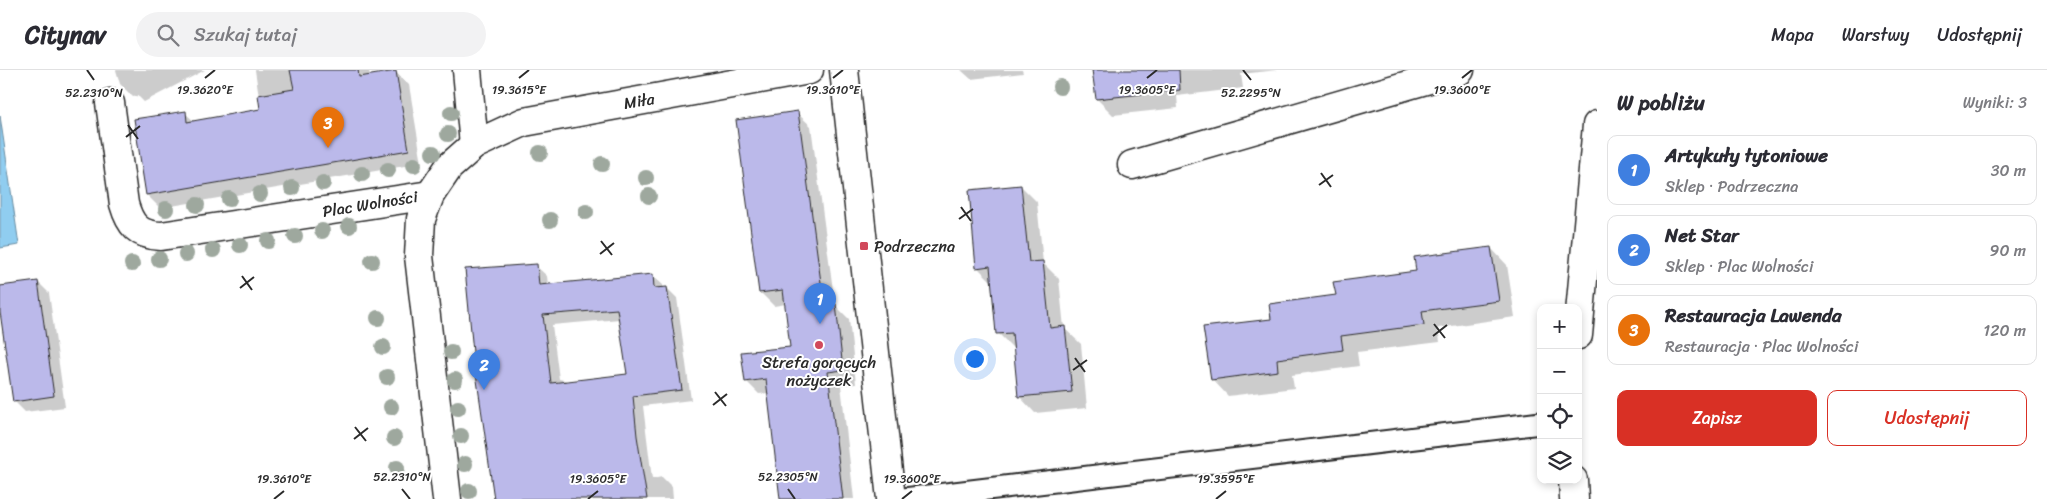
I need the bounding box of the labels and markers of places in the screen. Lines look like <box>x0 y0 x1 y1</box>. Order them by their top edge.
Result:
pin: 3 <box>312 107 344 148</box>
place label: Podrzeczna <box>874 232 955 261</box>
marker: Podrzeczna <box>858 240 870 252</box>
pin: 1 <box>804 283 836 324</box>
marker: Strefa gorących nożyczek <box>813 339 825 351</box>
place label: Strefa gorących nożyczek <box>762 348 876 395</box>
pin: 2 <box>468 349 500 390</box>

